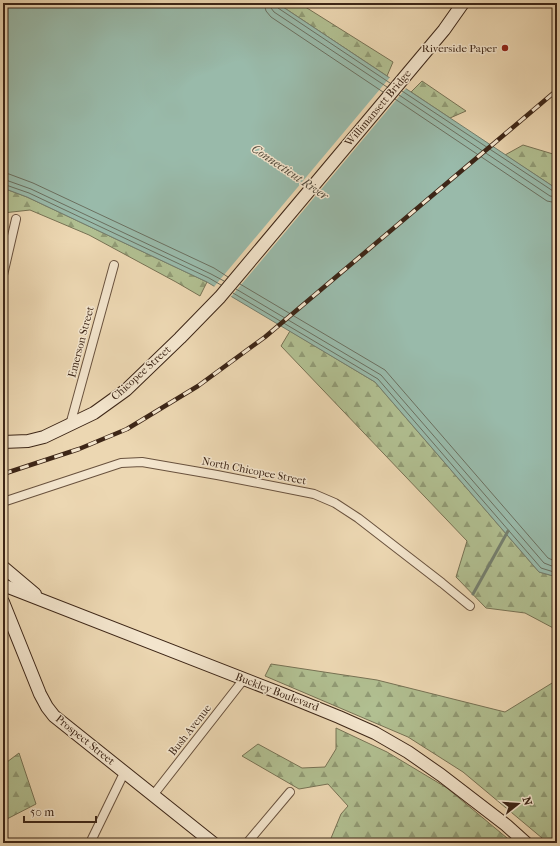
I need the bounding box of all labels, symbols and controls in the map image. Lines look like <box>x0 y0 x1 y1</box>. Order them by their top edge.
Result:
place label: Riverside Paper <box>422 42 497 55</box>
marker: Riverside Paper <box>500 43 510 53</box>
street label: Willimansett Bridge <box>342 67 414 150</box>
water label: Connecticut River <box>249 141 332 204</box>
street label: Emerson Street <box>65 305 97 379</box>
street label: Chicopee Street <box>109 343 173 403</box>
street label: North Chicopee Street <box>201 454 307 488</box>
street label: Buckley Boulevard <box>233 670 322 714</box>
street label: Bush Avenue <box>166 701 214 758</box>
street label: Prospect Street <box>53 712 117 768</box>
north arrow <box>498 784 538 824</box>
text: N <box>520 795 535 808</box>
scale bar <box>24 798 96 824</box>
text: 50 m <box>30 805 54 819</box>

